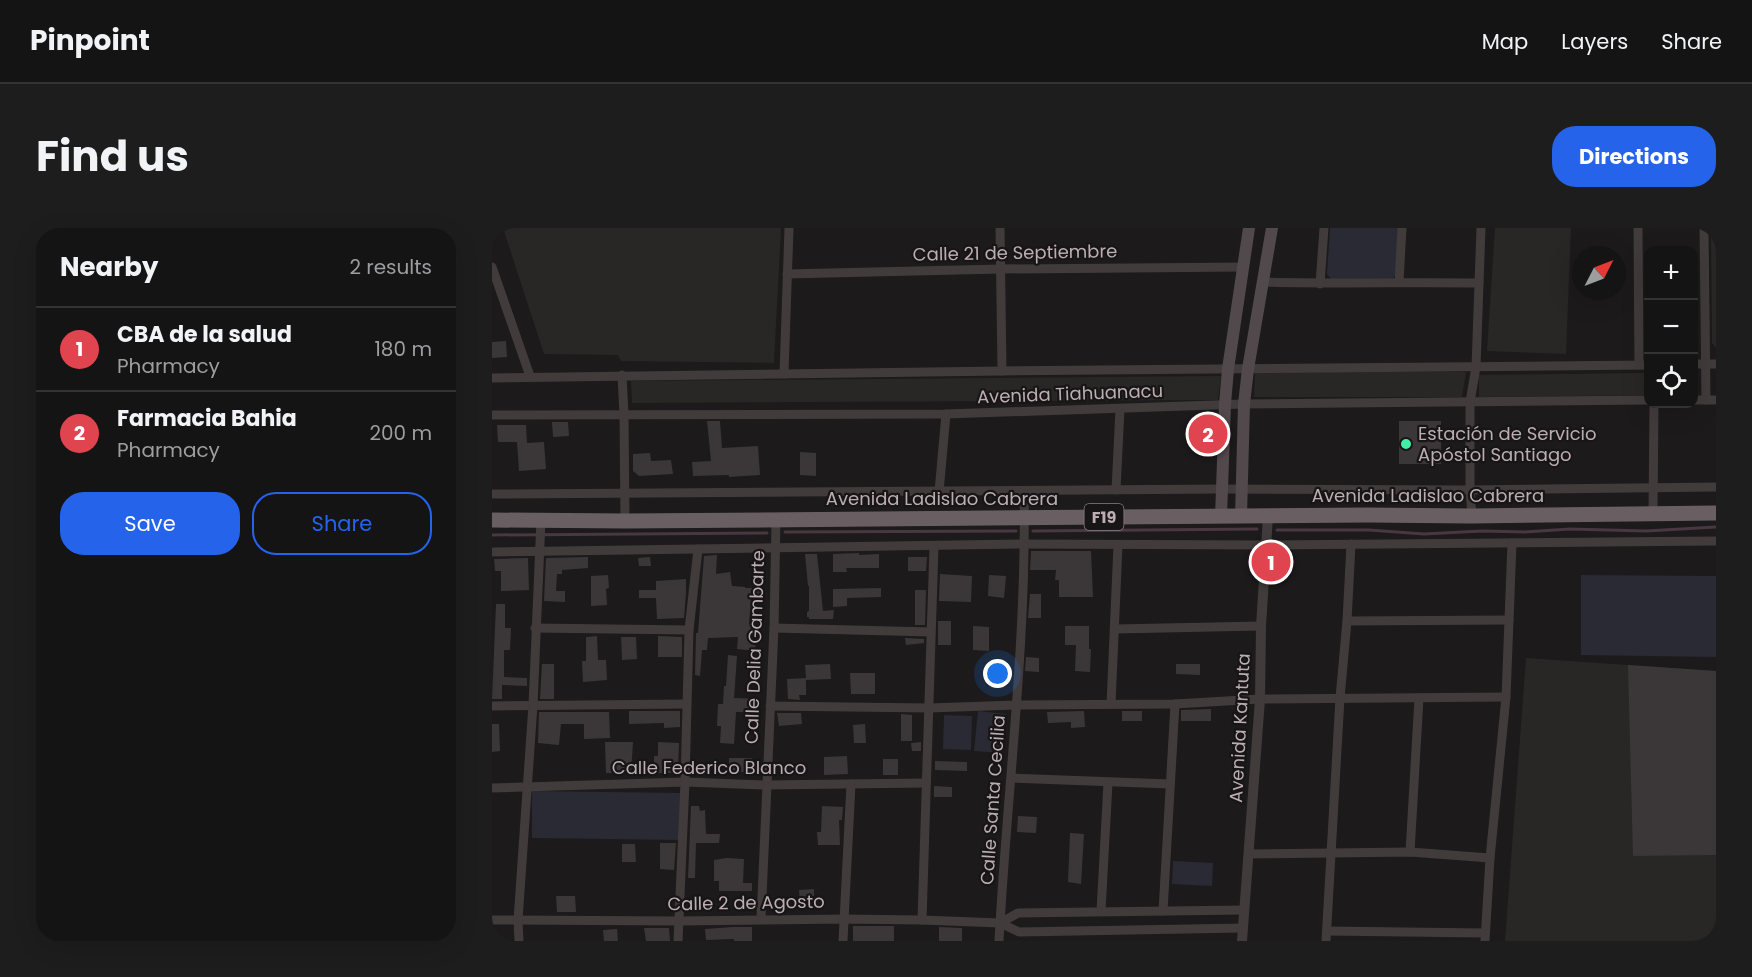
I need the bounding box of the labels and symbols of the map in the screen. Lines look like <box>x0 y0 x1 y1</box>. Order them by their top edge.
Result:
street label: Calle 21 de Septiembre <box>913 238 1117 267</box>
north arrow <box>1572 246 1626 300</box>
street label: Avenida Tiahuanacu <box>977 378 1163 409</box>
pin: 2 <box>1188 412 1228 456</box>
place label: Estación de Servicio Apóstol Santiago <box>1418 421 1597 467</box>
marker: Estación de Servicio Apóstol Santiago <box>1399 437 1413 451</box>
street label: Avenida Ladislao Cabrera <box>1312 483 1544 508</box>
street label: Avenida Ladislao Cabrera <box>826 486 1058 511</box>
road number: F19 <box>1084 504 1124 530</box>
pin: 1 <box>1252 540 1290 584</box>
street label: Calle Delia Gambarte <box>739 550 770 744</box>
street label: Avenida Kantuta <box>1223 653 1256 803</box>
your location <box>983 659 1012 688</box>
street label: Calle Santa Cecilia <box>974 714 1011 886</box>
street label: Calle Federico Blanco <box>612 755 806 780</box>
street label: Calle 2 de Agosto <box>667 889 825 916</box>

